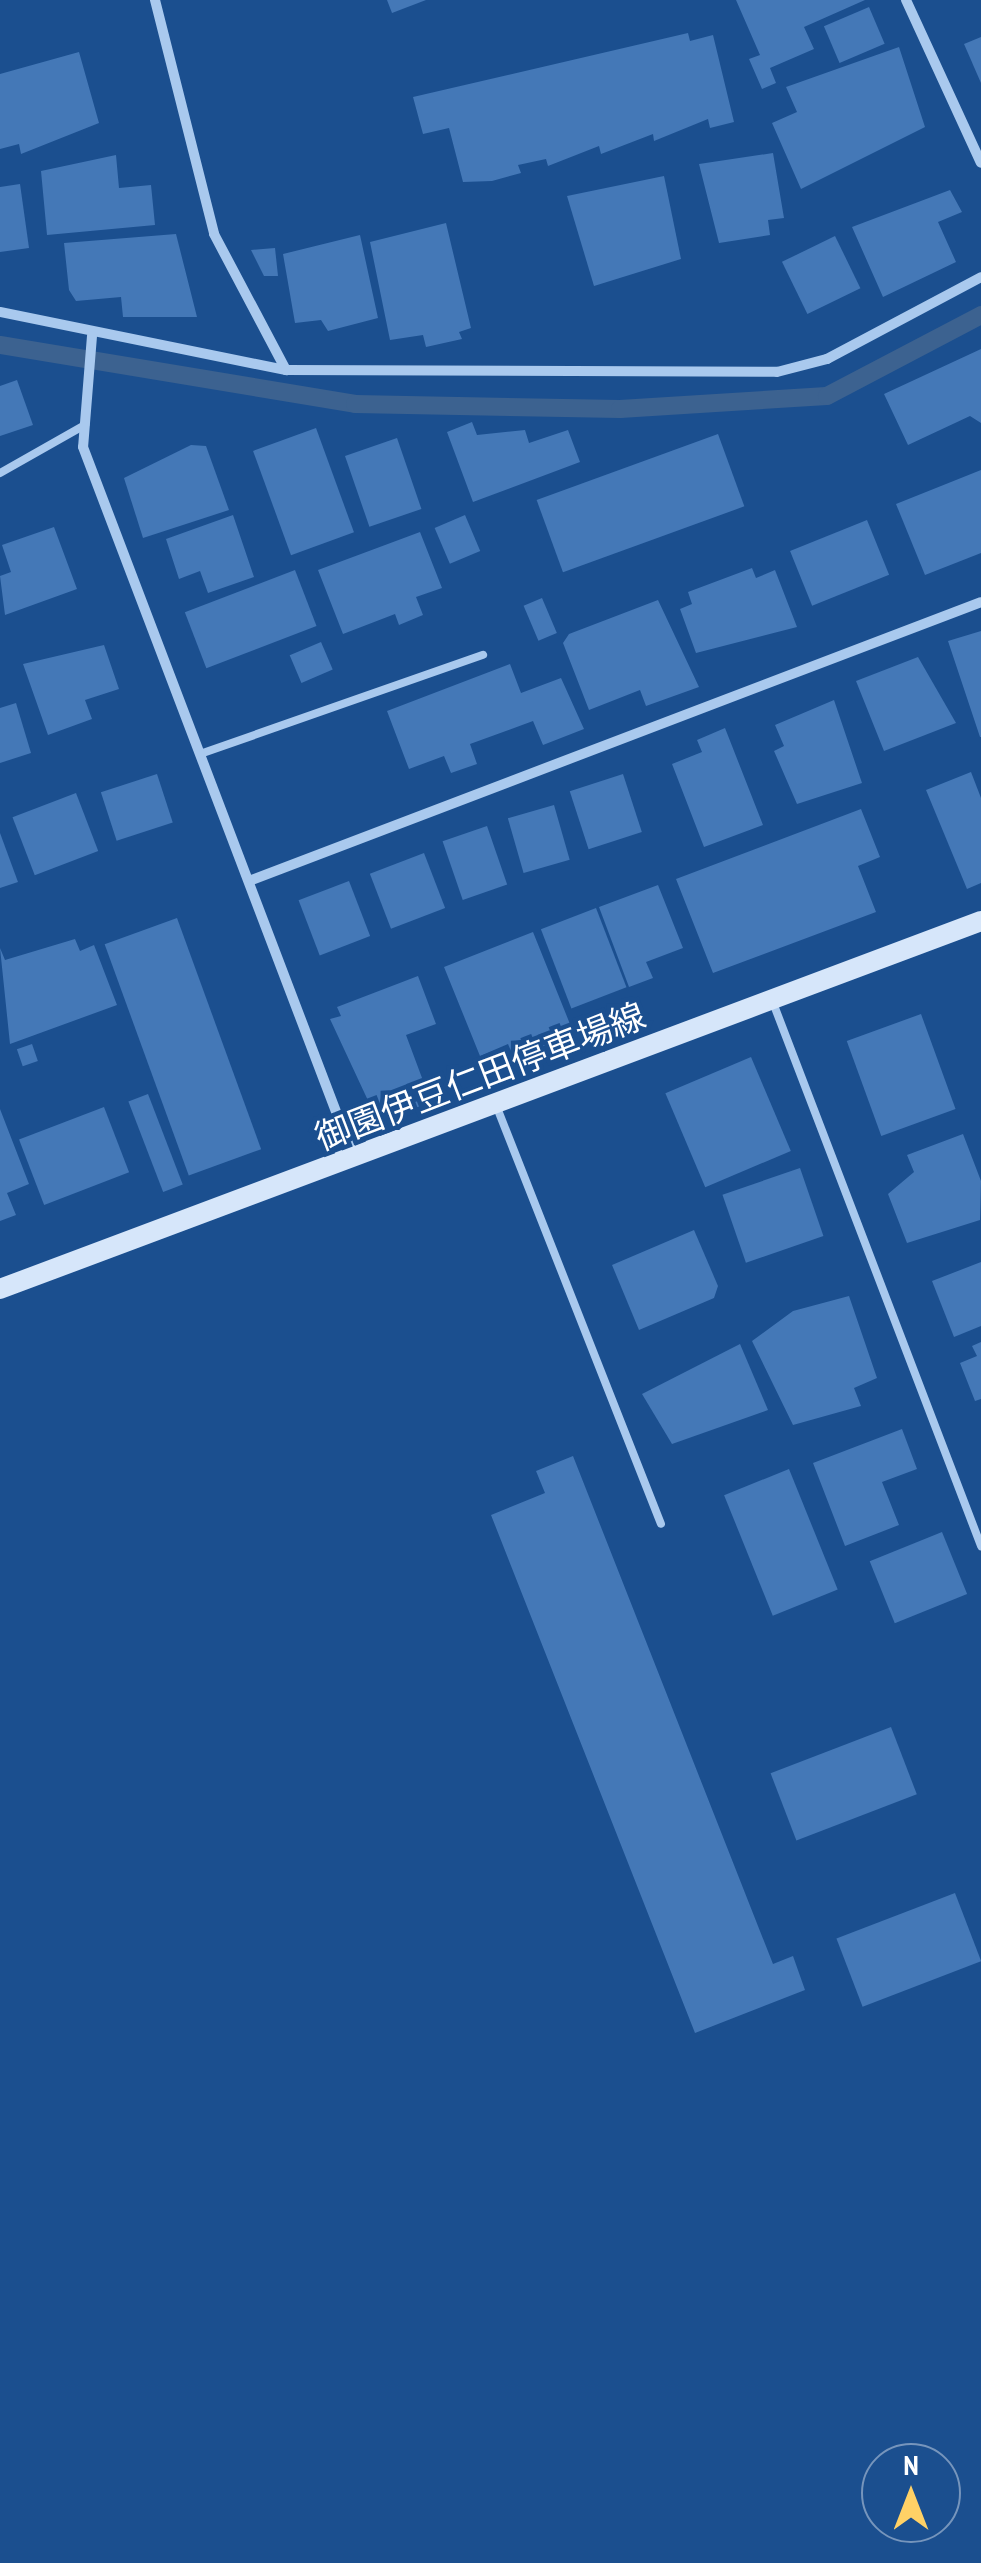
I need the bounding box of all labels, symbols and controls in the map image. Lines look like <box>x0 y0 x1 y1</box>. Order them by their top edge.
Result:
street label: 御園伊豆仁田停車場線 <box>309 994 651 1158</box>
north arrow <box>861 2443 961 2543</box>
text: N <box>903 2446 919 2483</box>

